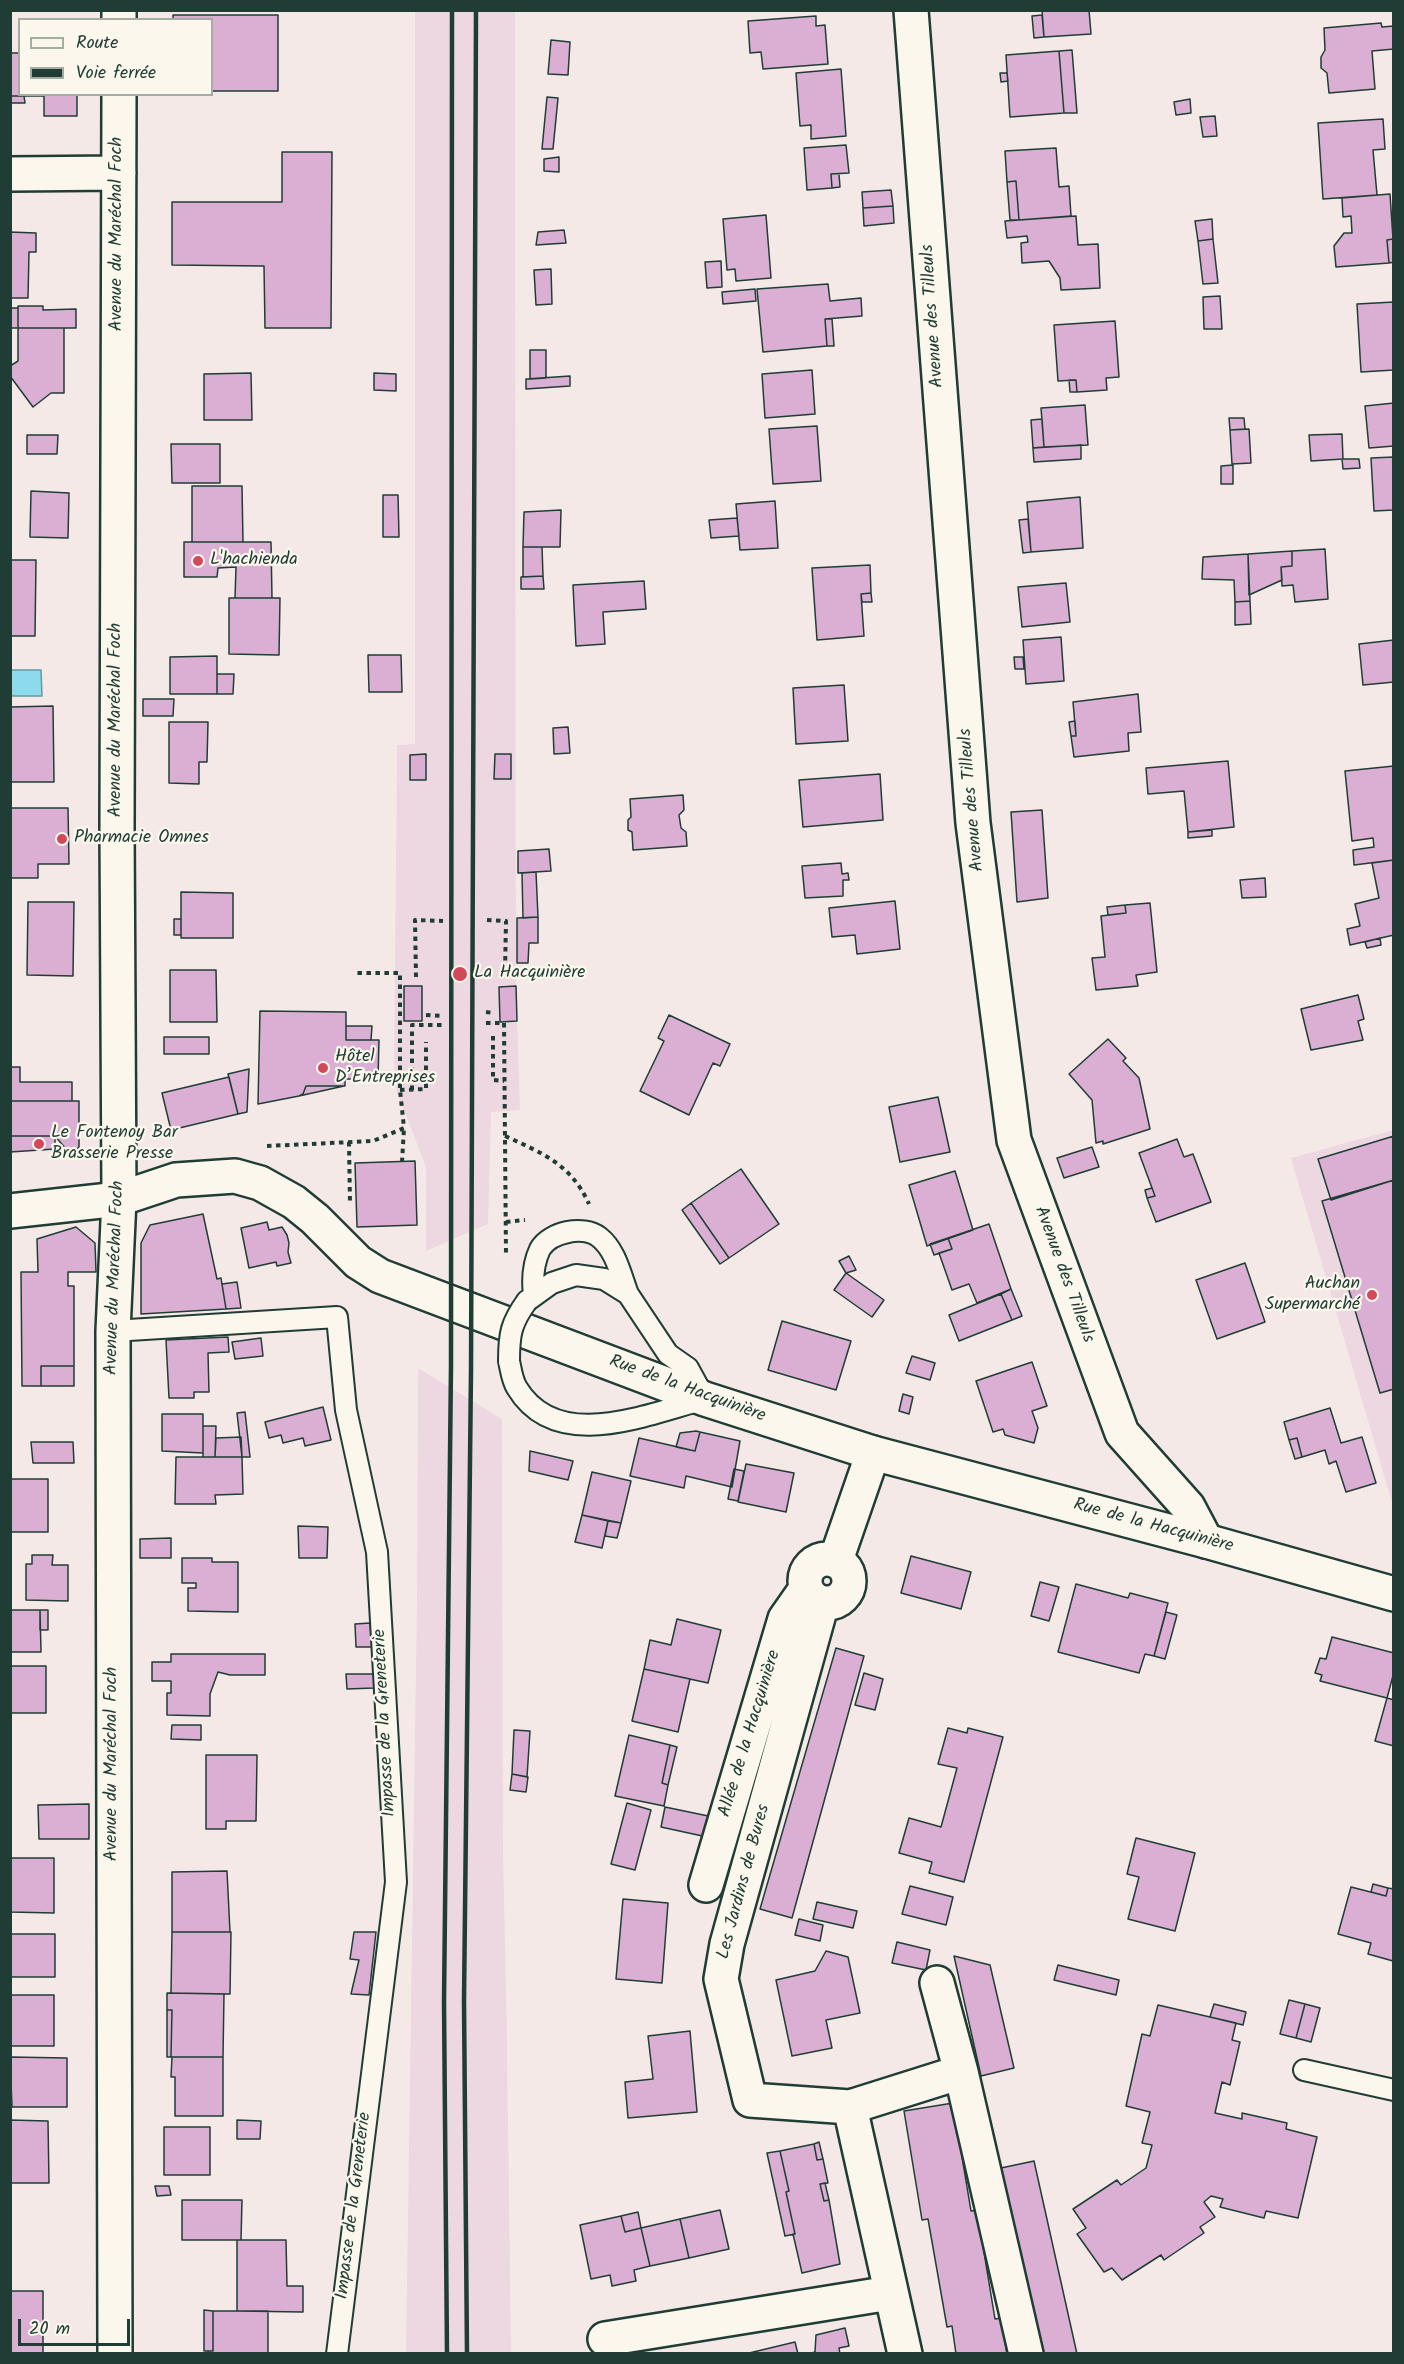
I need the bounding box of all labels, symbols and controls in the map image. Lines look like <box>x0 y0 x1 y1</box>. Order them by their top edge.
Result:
legend <box>18 18 213 96</box>
text: Route <box>76 29 118 58</box>
text: Voie ferrée <box>76 59 156 88</box>
street label: Avenue du Maréchal Foch <box>107 137 129 331</box>
street label: Avenue des Tilleuls <box>918 244 950 388</box>
place label: L'hachienda <box>210 550 298 572</box>
marker: L'hachienda <box>191 554 205 568</box>
street label: Avenue du Maréchal Foch <box>106 623 128 817</box>
street label: Avenue des Tilleuls <box>956 727 990 873</box>
place label: Pharmacie Omnes <box>74 828 209 850</box>
marker: Pharmacie Omnes <box>55 832 69 846</box>
place label: La Hacquinière <box>474 963 585 985</box>
marker: La Hacquinière <box>451 965 469 983</box>
place label: Hôtel D’Entreprises <box>335 1047 435 1090</box>
marker: Hôtel D’Entreprises <box>316 1061 330 1075</box>
place label: Le Fontenoy Bar Brasserie Presse <box>51 1123 178 1166</box>
marker: Le Fontenoy Bar Brasserie Presse <box>32 1137 46 1151</box>
street label: Avenue du Maréchal Foch <box>102 1180 130 1376</box>
street label: Avenue des Tilleuls <box>1028 1204 1098 1346</box>
place label: Auchan Supermarché <box>1265 1274 1360 1316</box>
marker: Auchan Supermarché <box>1365 1288 1379 1302</box>
street label: Rue de la Hacquinière <box>606 1352 768 1428</box>
street label: Rue de la Hacquinière <box>1071 1495 1235 1559</box>
street label: Impasse de la Greneterie <box>370 1628 402 1818</box>
street label: Allée de la Hacquinière <box>715 1648 787 1820</box>
street label: Avenue du Maréchal Foch <box>102 1667 124 1861</box>
street label: Les Jardins de Bures <box>714 1802 776 1962</box>
street label: Impasse de la Greneterie <box>333 2111 377 2301</box>
scale bar <box>21 2307 134 2345</box>
text: 20 m <box>29 2315 70 2344</box>

